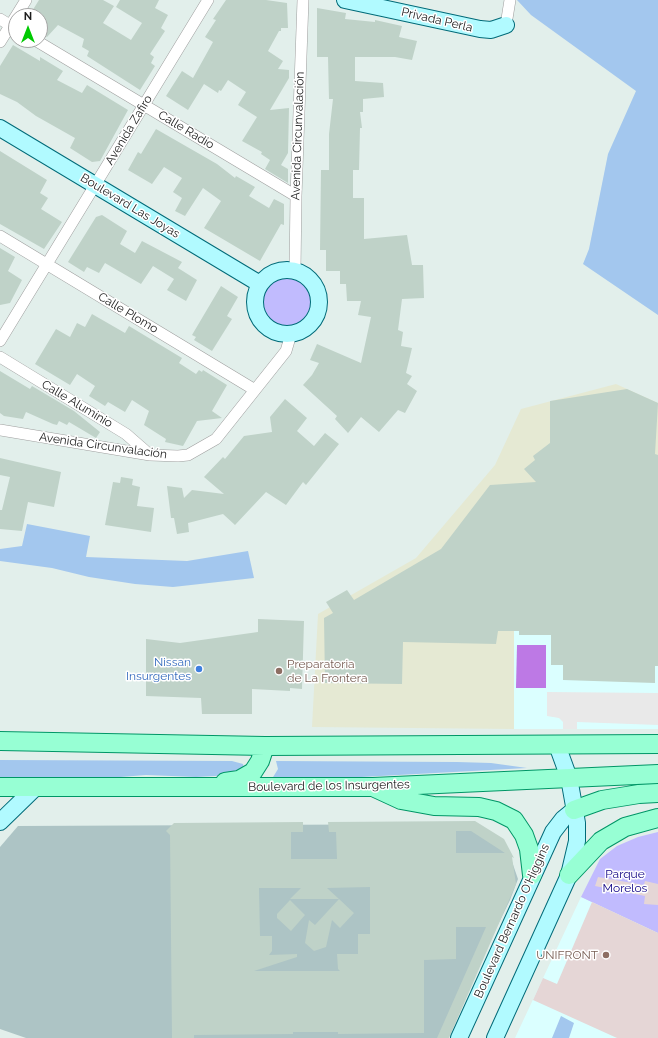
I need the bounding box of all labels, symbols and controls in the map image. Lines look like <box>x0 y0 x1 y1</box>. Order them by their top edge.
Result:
street label: Privada Perla <box>400 5 474 35</box>
north arrow <box>8 8 48 48</box>
text: N <box>24 10 32 23</box>
street label: Avenida Circunvalación <box>289 71 307 201</box>
street label: Avenida Zafiro <box>103 92 155 168</box>
street label: Calle Radio <box>155 108 217 152</box>
street label: Boulevard Las Joyas <box>78 171 182 241</box>
street label: Calle Plomo <box>95 289 161 337</box>
street label: Calle Aluminio <box>39 377 115 431</box>
street label: Avenida Circunvalación <box>38 430 168 462</box>
place label: Nissan Insurgentes <box>126 655 191 683</box>
place label: Preparatoria de La Frontera <box>287 657 368 685</box>
marker: Nissan Insurgentes <box>194 664 204 674</box>
marker: Preparatoria de La Frontera <box>274 666 284 676</box>
street label: Boulevard de los Insurgentes <box>248 777 410 795</box>
street label: Boulevard Bernardo O'Higgins <box>471 842 553 1000</box>
park label: Parque Morelos <box>603 867 647 895</box>
place label: UNIFRONT <box>536 948 598 962</box>
marker: UNIFRONT <box>601 950 611 960</box>

